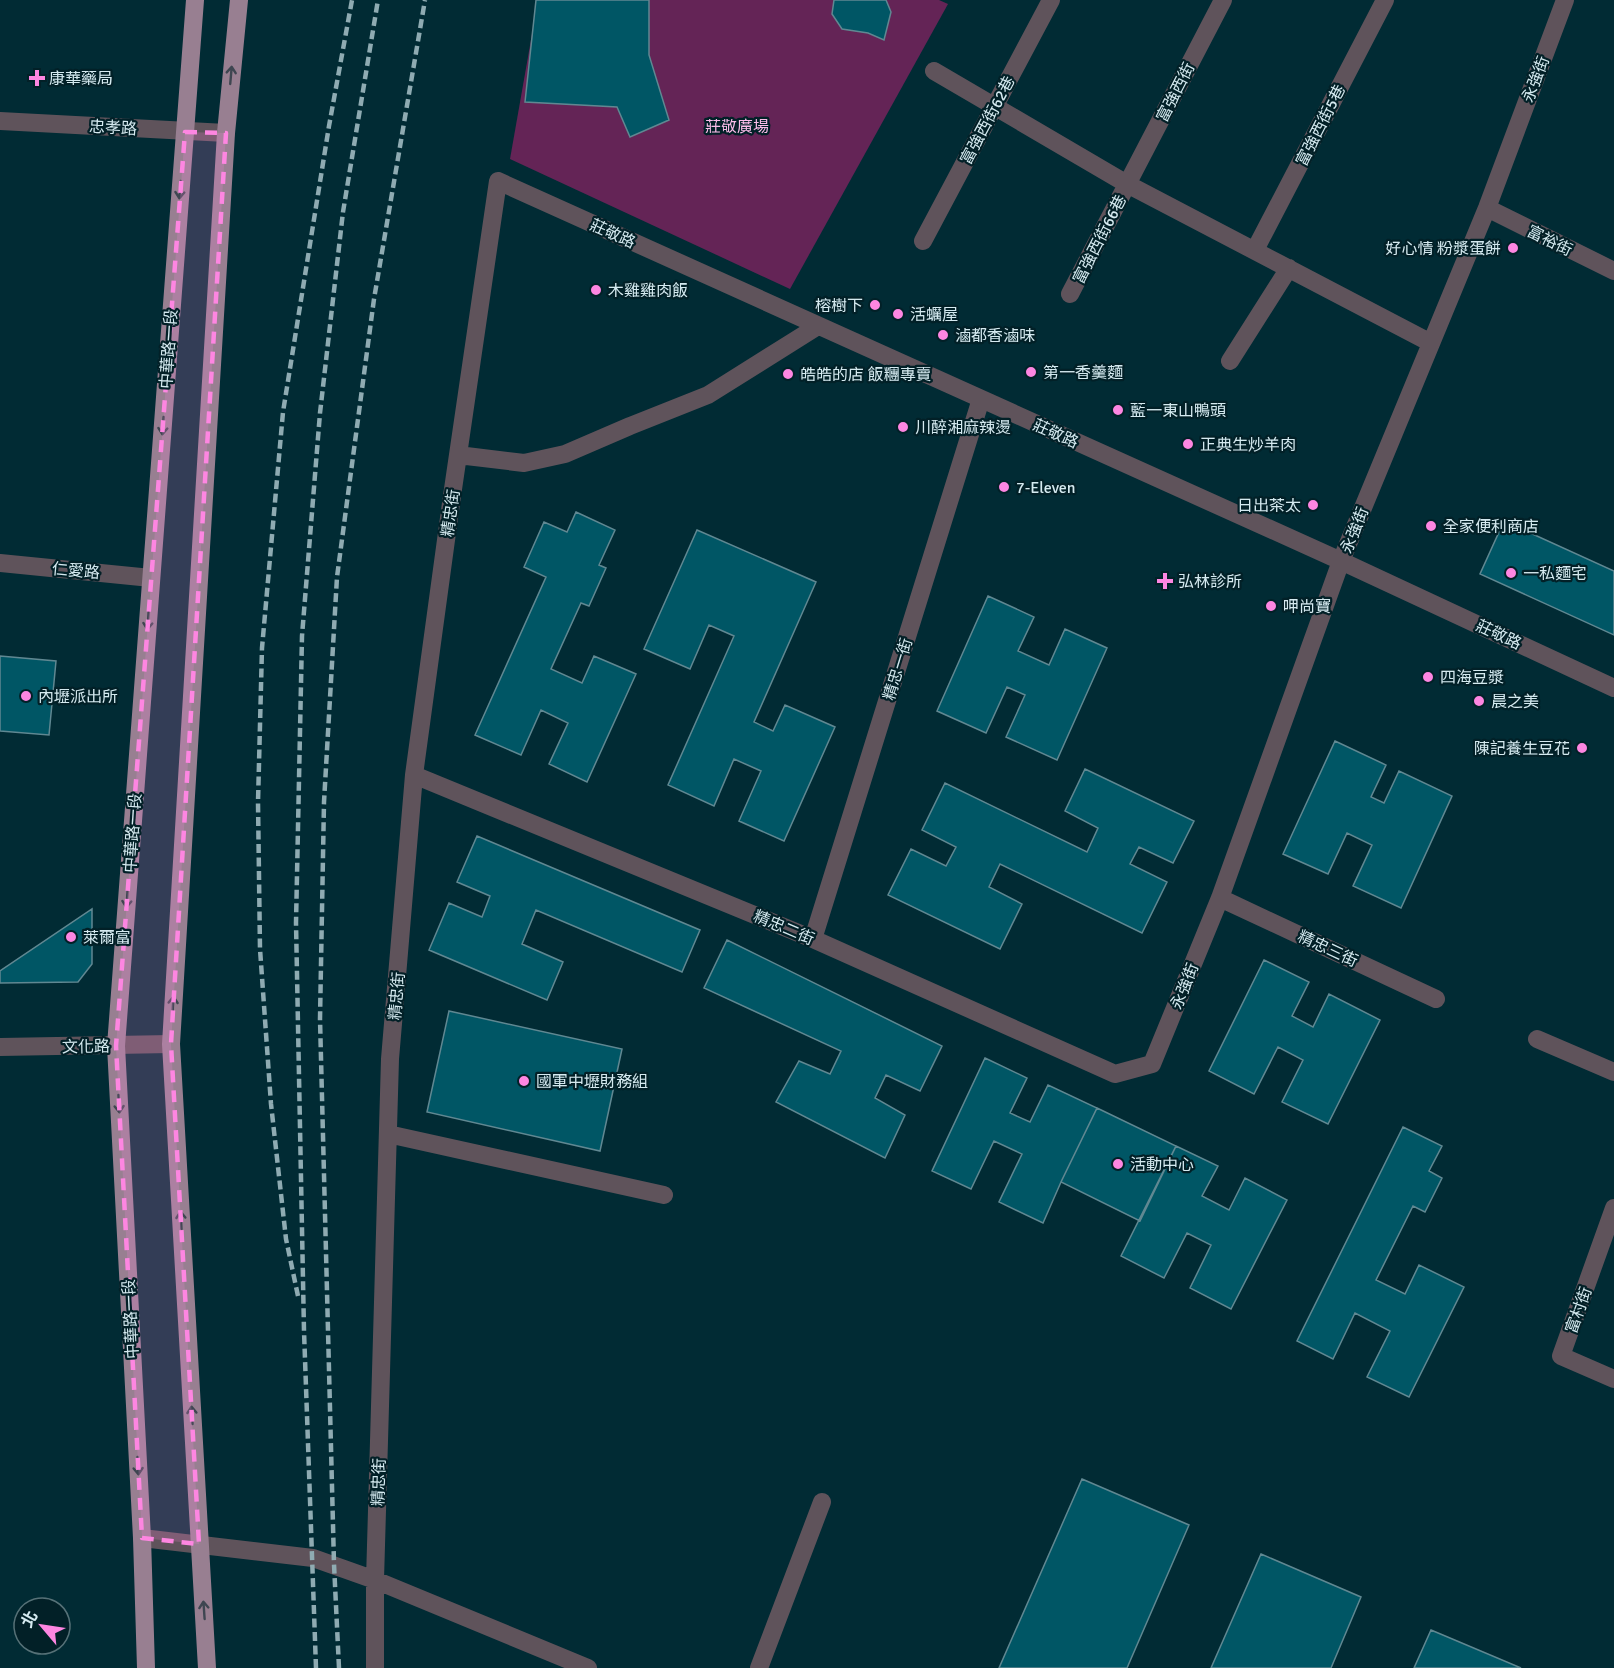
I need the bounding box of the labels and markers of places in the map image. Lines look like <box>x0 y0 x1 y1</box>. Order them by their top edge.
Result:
place label: 康華藥局 <box>49 69 113 89</box>
marker: 康華藥局 <box>30 71 44 85</box>
place label: 好心情 粉漿蛋餅 <box>1385 239 1501 259</box>
marker: 好心情 粉漿蛋餅 <box>1506 241 1520 255</box>
place label: 木雞雞肉飯 <box>608 281 688 301</box>
marker: 木雞雞肉飯 <box>589 283 603 297</box>
place label: 榕樹下 <box>815 296 863 316</box>
marker: 榕樹下 <box>868 298 882 312</box>
place label: 活蠣屋 <box>910 305 958 325</box>
marker: 活蠣屋 <box>891 307 905 321</box>
place label: 滷都香滷味 <box>955 326 1035 346</box>
marker: 滷都香滷味 <box>936 328 950 342</box>
place label: 第一香羹麵 <box>1043 363 1123 383</box>
place label: 皓皓的店 飯糰專賣 <box>800 365 932 385</box>
marker: 第一香羹麵 <box>1024 365 1038 379</box>
marker: 皓皓的店 飯糰專賣 <box>781 367 795 381</box>
place label: 藍一東山鴨頭 <box>1130 401 1226 421</box>
marker: 藍一東山鴨頭 <box>1111 403 1125 417</box>
place label: 川醉湘麻辣燙 <box>915 418 1011 438</box>
marker: 川醉湘麻辣燙 <box>896 420 910 434</box>
place label: 正典生炒羊肉 <box>1200 435 1296 455</box>
marker: 正典生炒羊肉 <box>1181 437 1195 451</box>
place label: 7-Eleven <box>1016 478 1075 498</box>
marker: 7-Eleven <box>997 480 1011 494</box>
place label: 日出茶太 <box>1237 496 1301 516</box>
marker: 日出茶太 <box>1306 498 1320 512</box>
place label: 全家便利商店 <box>1443 517 1539 537</box>
marker: 全家便利商店 <box>1424 519 1438 533</box>
place label: 一私麵宅 <box>1523 564 1587 584</box>
marker: 一私麵宅 <box>1504 566 1518 580</box>
marker: 弘林診所 <box>1156 572 1174 590</box>
place label: 弘林診所 <box>1178 572 1242 592</box>
place label: 呷尚寶 <box>1283 597 1331 617</box>
marker: 呷尚寶 <box>1264 599 1278 613</box>
place label: 四海豆漿 <box>1440 668 1504 688</box>
marker: 四海豆漿 <box>1421 670 1435 684</box>
place label: 內壢派出所 <box>38 687 118 707</box>
marker: 內壢派出所 <box>19 689 33 703</box>
place label: 晨之美 <box>1491 692 1539 712</box>
marker: 晨之美 <box>1472 694 1486 708</box>
place label: 陳記養生豆花 <box>1474 739 1570 759</box>
marker: 陳記養生豆花 <box>1575 741 1589 755</box>
place label: 萊爾富 <box>83 928 131 948</box>
marker: 萊爾富 <box>64 930 78 944</box>
place label: 國軍中壢財務組 <box>536 1072 648 1092</box>
marker: 國軍中壢財務組 <box>517 1074 531 1088</box>
place label: 活動中心 <box>1130 1155 1194 1175</box>
marker: 活動中心 <box>1111 1157 1125 1171</box>

